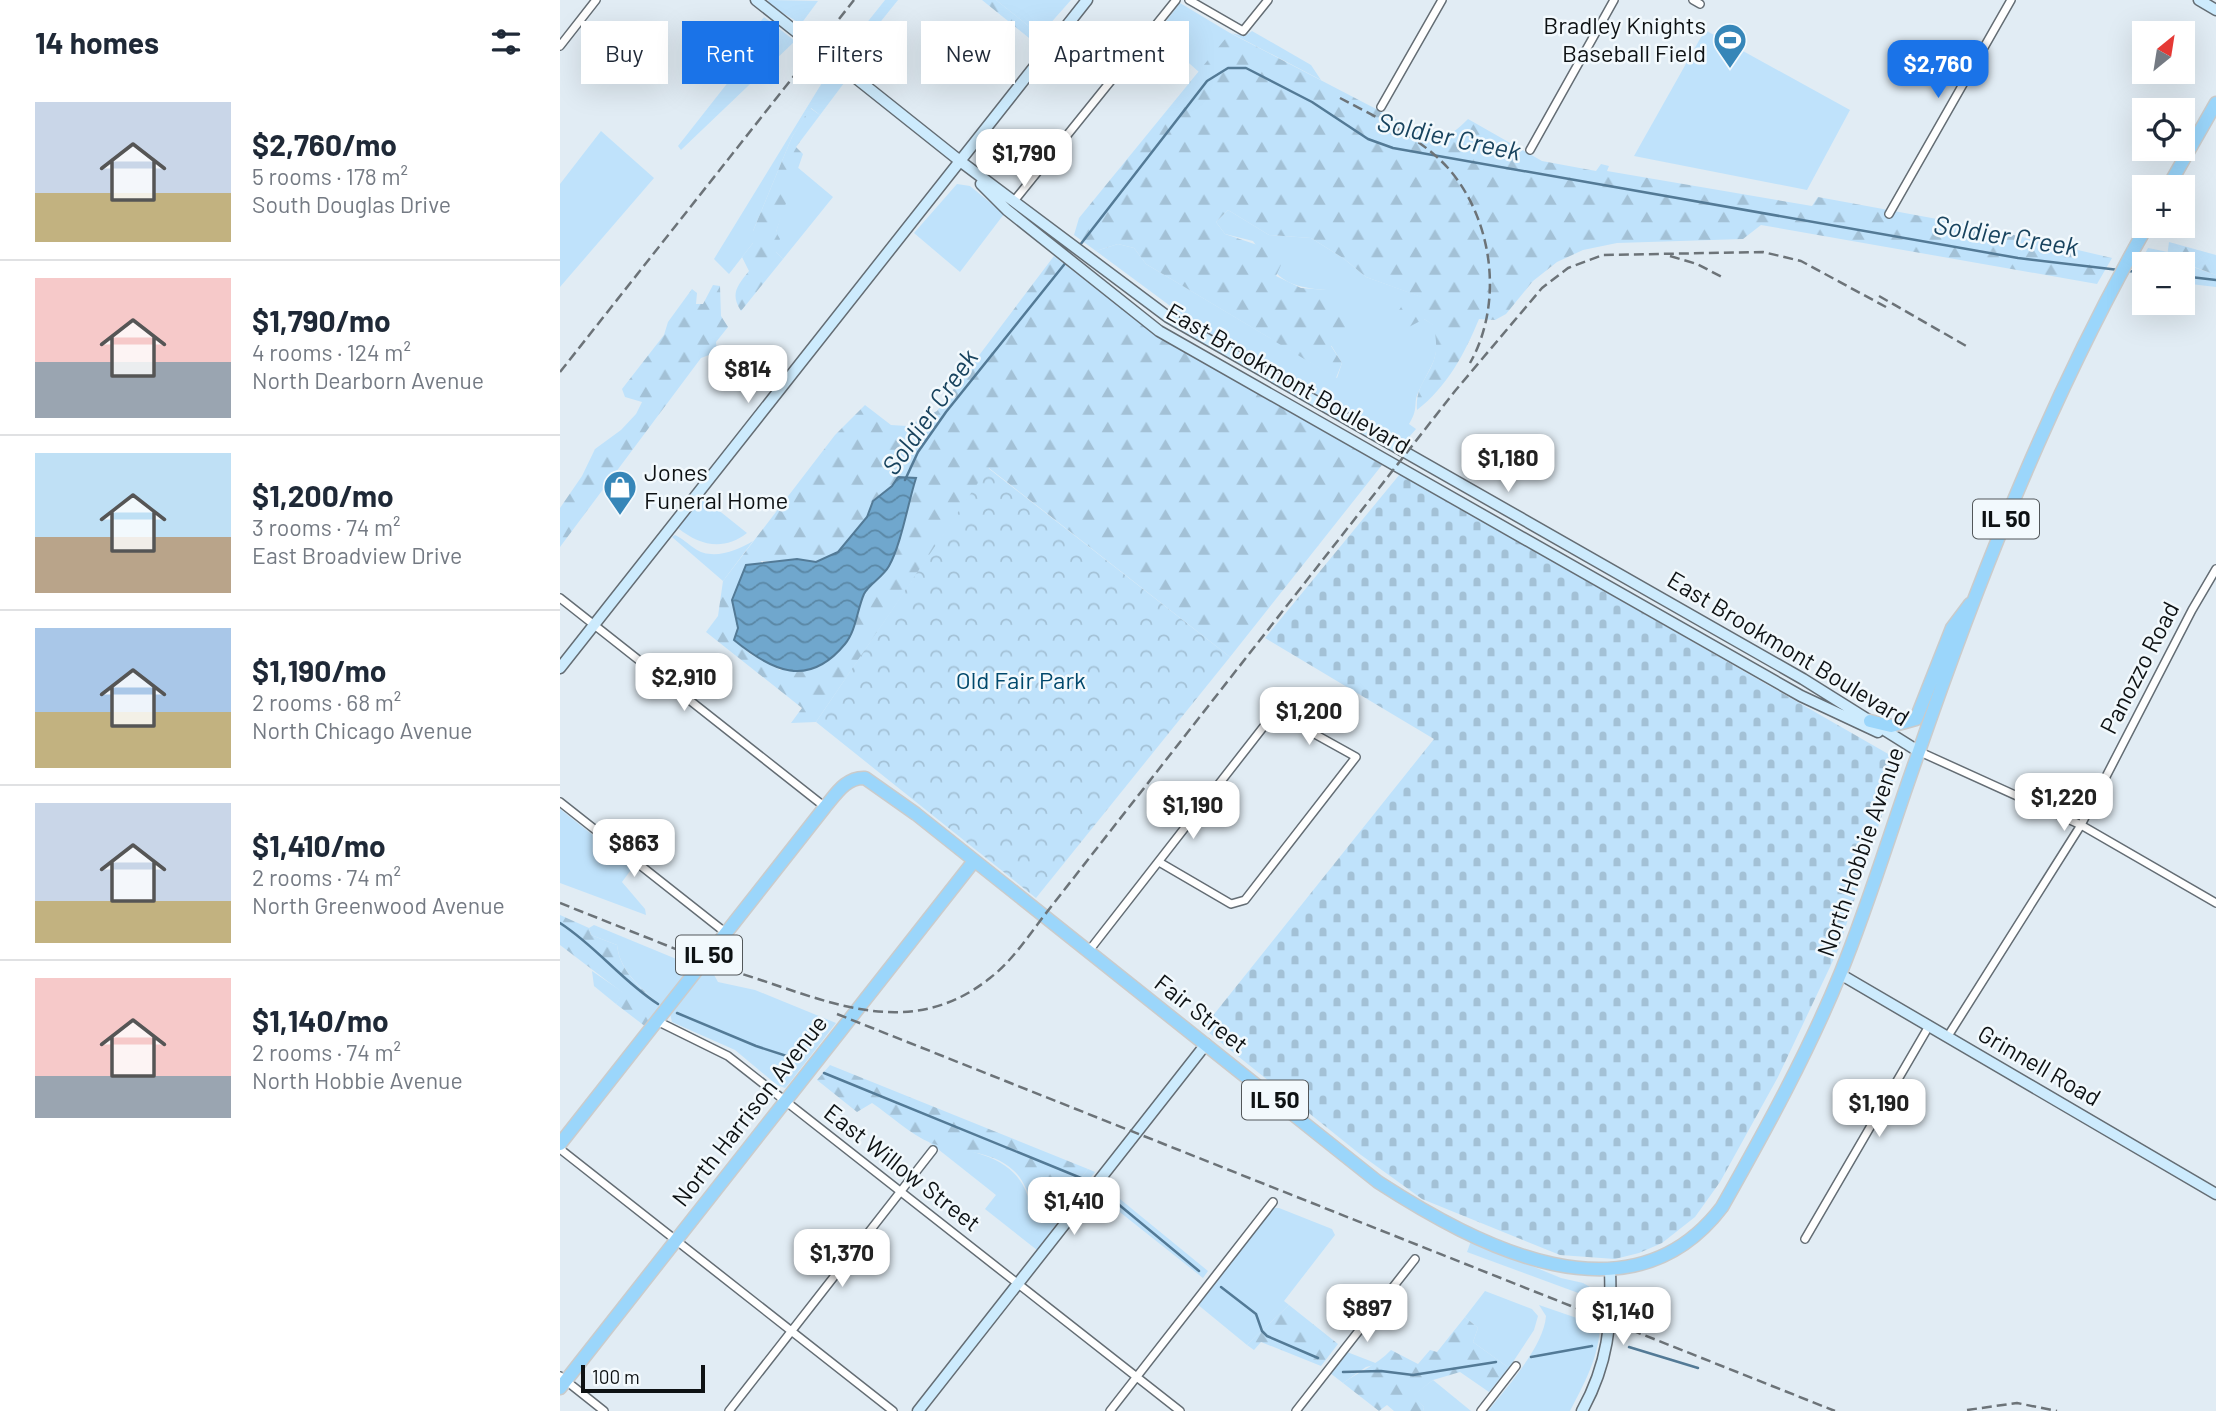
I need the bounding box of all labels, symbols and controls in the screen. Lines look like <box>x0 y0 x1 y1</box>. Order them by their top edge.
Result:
place label: Bradley Knights Baseball Field <box>1543 10 1706 67</box>
chip: Buy <box>581 21 668 84</box>
chip: Rent <box>682 21 779 84</box>
chip: Filters <box>793 21 907 84</box>
chip: New <box>921 21 1015 84</box>
chip: Apartment <box>1029 21 1189 84</box>
sports icon: Bradley Knights Baseball Field <box>1711 21 1749 70</box>
north arrow <box>2132 21 2194 84</box>
map controls <box>2132 21 2195 315</box>
icon: filters <box>487 23 525 61</box>
text: 14 homes <box>35 24 159 60</box>
pin: $2,760 <box>1881 41 1995 100</box>
text: $2,760 <box>1903 49 1973 77</box>
button: locate <box>2132 98 2195 161</box>
water label: Soldier Creek <box>1375 105 1524 166</box>
text: $2,760/mo <box>252 126 397 162</box>
icon: home <box>91 130 175 214</box>
pin: $1,790 <box>967 130 1081 189</box>
text: $1,790 <box>992 138 1056 166</box>
text: 5 rooms · 178 m² <box>252 162 408 190</box>
button: + <box>2132 175 2195 238</box>
text: South Douglas Drive <box>252 190 451 218</box>
water label: Soldier Creek <box>1932 208 2081 261</box>
button: − <box>2132 252 2195 315</box>
street label: East Brookmont Boulevard <box>1162 296 1416 460</box>
text: $1,790/mo <box>252 302 391 338</box>
icon: home <box>91 306 175 390</box>
text: 4 rooms · 124 m² <box>252 338 411 366</box>
water label: Soldier Creek <box>874 342 984 480</box>
pin: $814 <box>707 346 789 405</box>
text: $814 <box>724 354 772 382</box>
text: North Dearborn Avenue <box>252 366 484 394</box>
pin: $1,180 <box>1451 434 1565 494</box>
text: $1,180 <box>1477 443 1539 471</box>
place label: Jones Funeral Home <box>644 457 788 514</box>
shop icon: Jones Funeral Home <box>601 468 639 517</box>
text: $1,200/mo <box>252 477 394 513</box>
icon: home <box>91 481 175 565</box>
road number: IL 50 <box>1973 499 2039 538</box>
text: 3 rooms · 74 m² <box>252 513 401 541</box>
text: East Broadview Drive <box>252 541 462 569</box>
street label: East Brookmont Boulevard <box>1663 564 1915 731</box>
street label: Panozzo Road <box>2093 596 2184 738</box>
text: $1,190/mo <box>252 652 386 688</box>
pin: $2,910 <box>627 654 741 713</box>
icon: home <box>91 656 175 740</box>
text: $2,910 <box>651 662 717 690</box>
park label: Old Fair Park <box>956 665 1086 694</box>
text: 2 rooms · 68 m² <box>252 688 401 716</box>
pin: $1,200 <box>1252 688 1366 747</box>
text: $1,200 <box>1276 696 1342 724</box>
text: North Chicago Avenue <box>252 716 473 744</box>
street label: North Hobbie Avenue <box>1810 743 1909 960</box>
pin: $1,220 <box>2007 774 2121 833</box>
pin: $1,190 <box>1136 782 1250 841</box>
text: $1,220 <box>2031 782 2097 810</box>
text: $1,190 <box>1163 790 1223 818</box>
pin: $863 <box>593 820 675 879</box>
text: $1,410/mo <box>252 827 386 863</box>
text: $863 <box>609 828 659 856</box>
icon: home <box>91 831 175 915</box>
text: 2 rooms · 74 m² <box>252 863 401 891</box>
text: North Greenwood Avenue <box>252 891 505 919</box>
road number: IL 50 <box>676 936 742 974</box>
street label: Fair Street <box>1150 967 1254 1058</box>
text: $1,140/mo <box>252 1002 389 1038</box>
icon: home <box>91 1006 175 1090</box>
street label: North Harrison Avenue <box>665 1009 833 1212</box>
street label: Grinnell Road <box>1973 1018 2106 1112</box>
text: 2 rooms · 74 m² <box>252 1038 401 1066</box>
text: North Hobbie Avenue <box>252 1066 463 1094</box>
road number: IL 50 <box>1242 1080 1308 1120</box>
pin: $1,190 <box>1822 1080 1936 1139</box>
text: $1,190 <box>1849 1088 1909 1116</box>
street label: East Willow Street <box>819 1097 987 1237</box>
pin: $1,410 <box>1017 1178 1131 1237</box>
text: $1,410 <box>1044 1186 1104 1214</box>
pin: $1,370 <box>785 1230 899 1289</box>
text: $1,370 <box>810 1238 874 1266</box>
pin: $897 <box>1326 1284 1408 1344</box>
pin: $1,140 <box>1566 1288 1680 1347</box>
text: $897 <box>1342 1293 1392 1321</box>
text: $1,140 <box>1592 1296 1654 1324</box>
scale bar <box>581 1362 705 1394</box>
text: 100 m <box>592 1365 640 1388</box>

